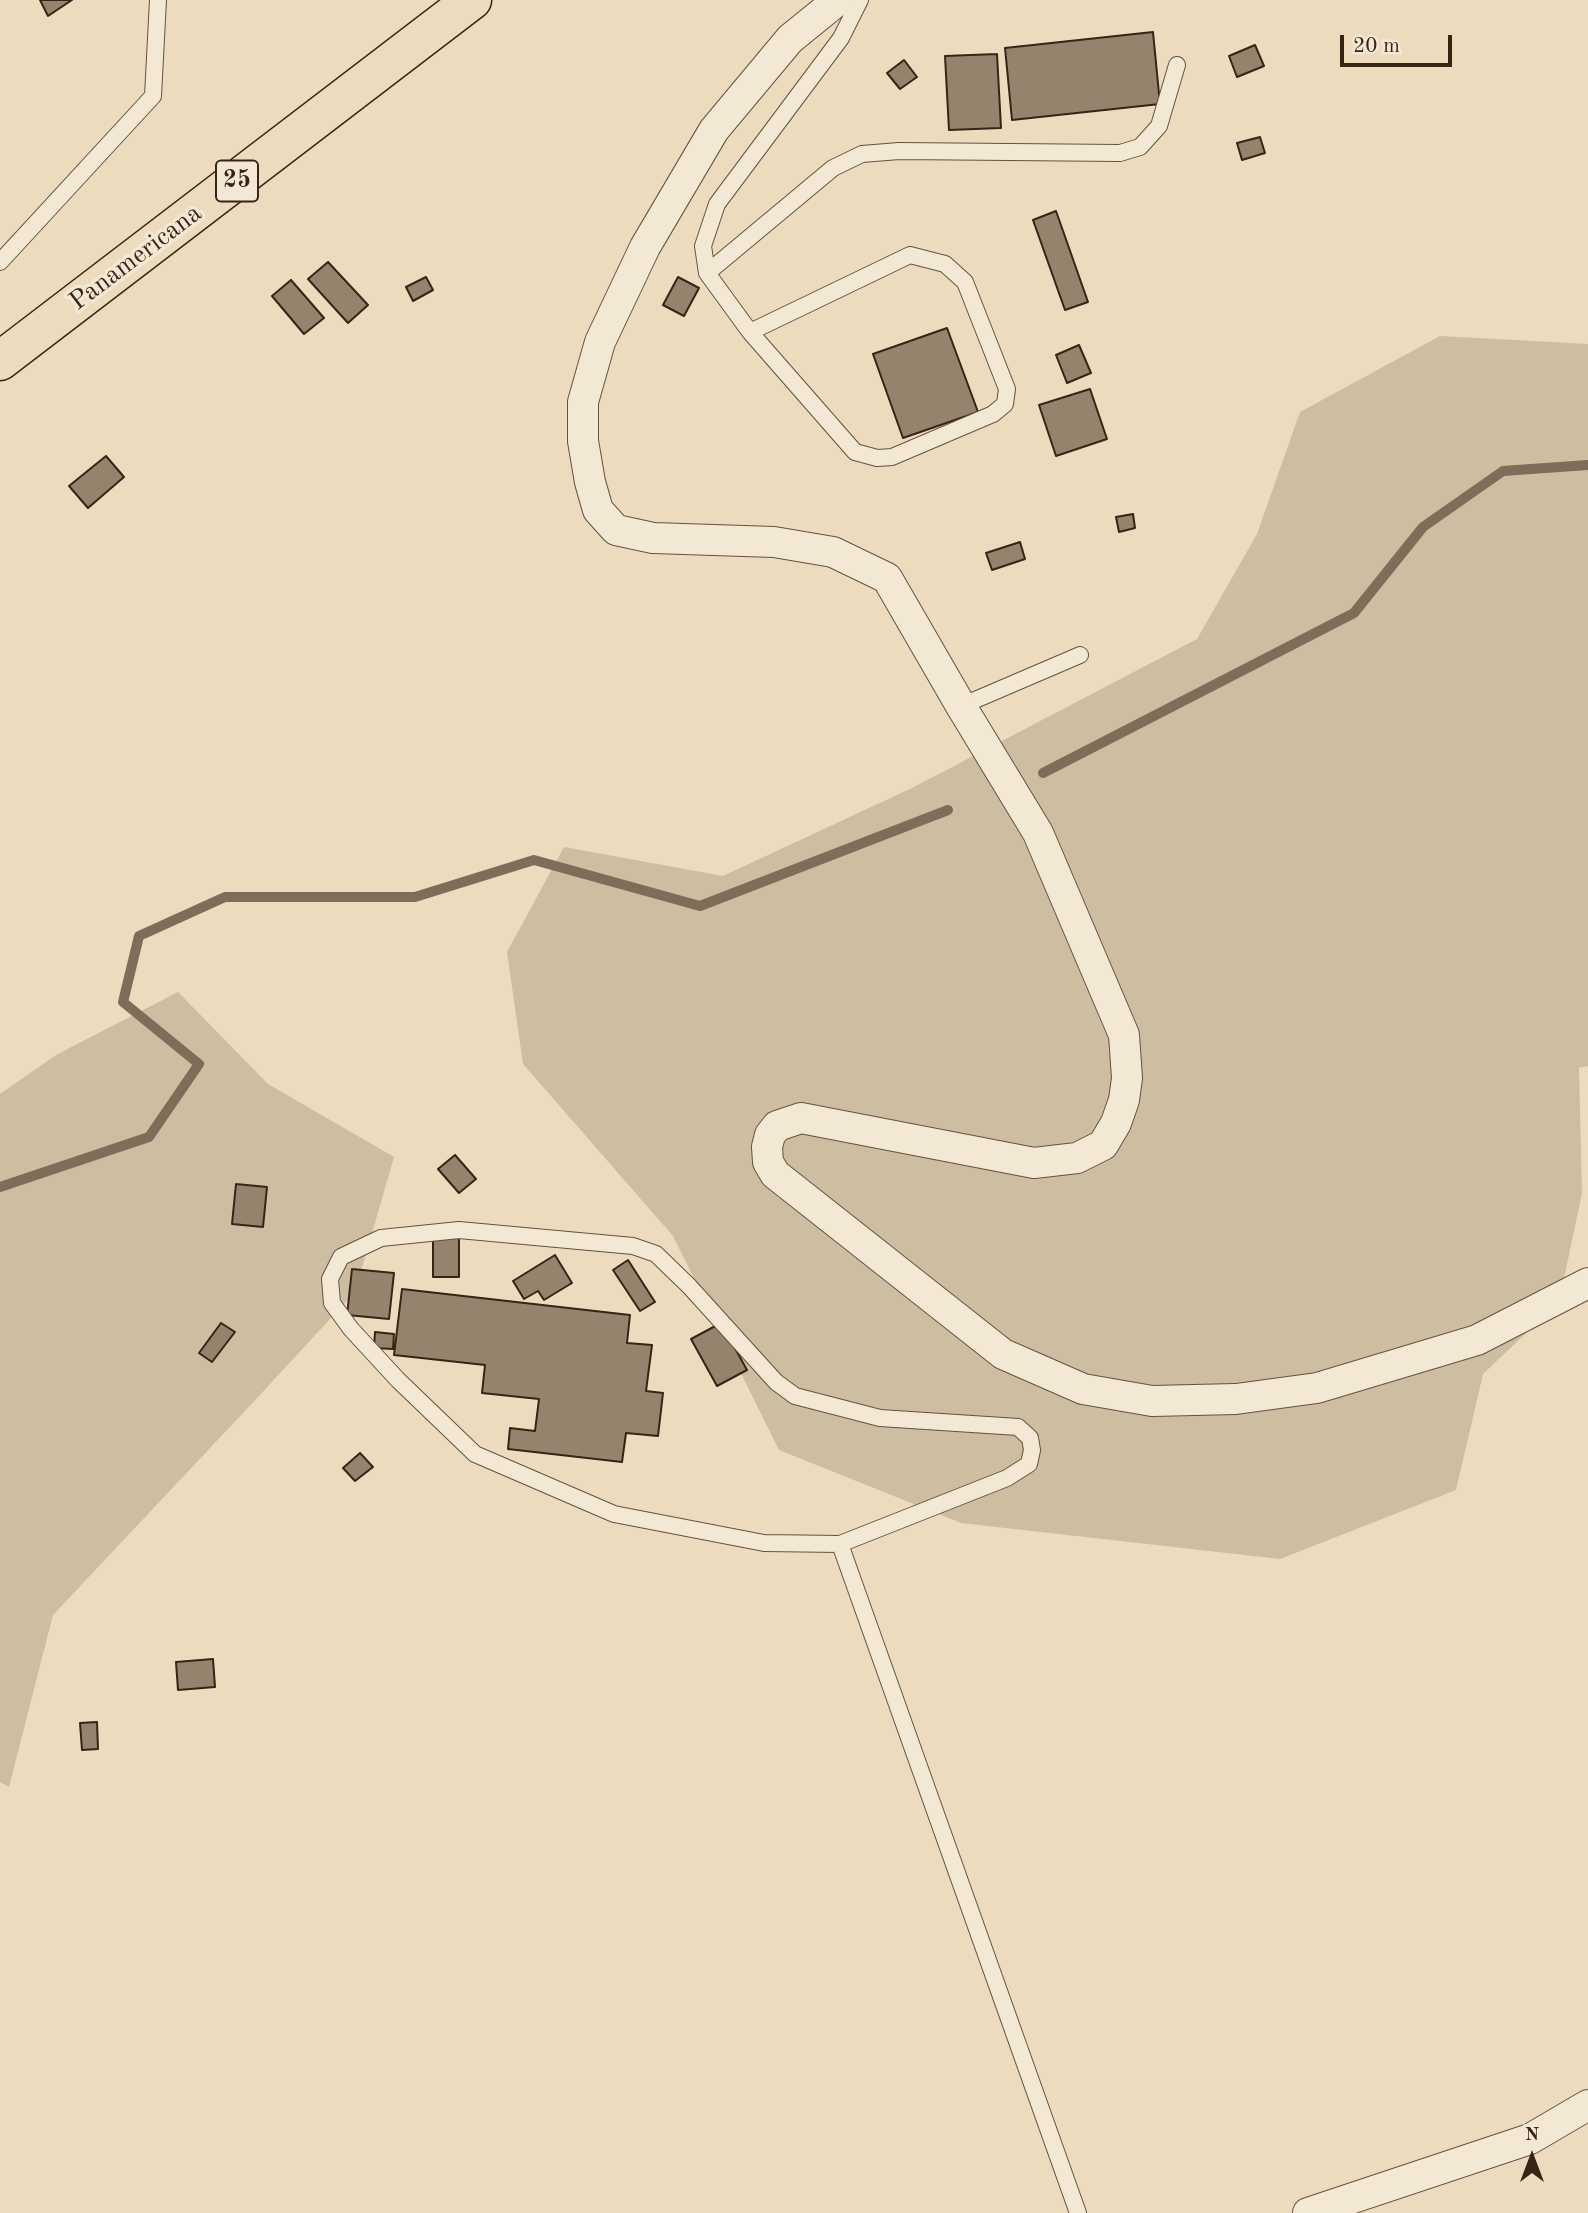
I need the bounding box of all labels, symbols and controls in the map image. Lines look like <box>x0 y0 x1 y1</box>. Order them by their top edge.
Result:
scale bar <box>1343 21 1455 65</box>
text: 20 m <box>1353 36 1400 57</box>
road number: 25 <box>216 160 258 202</box>
street label: Panamericana <box>64 198 208 318</box>
north arrow <box>1497 2122 1567 2192</box>
text: N <box>1525 2126 1539 2145</box>

